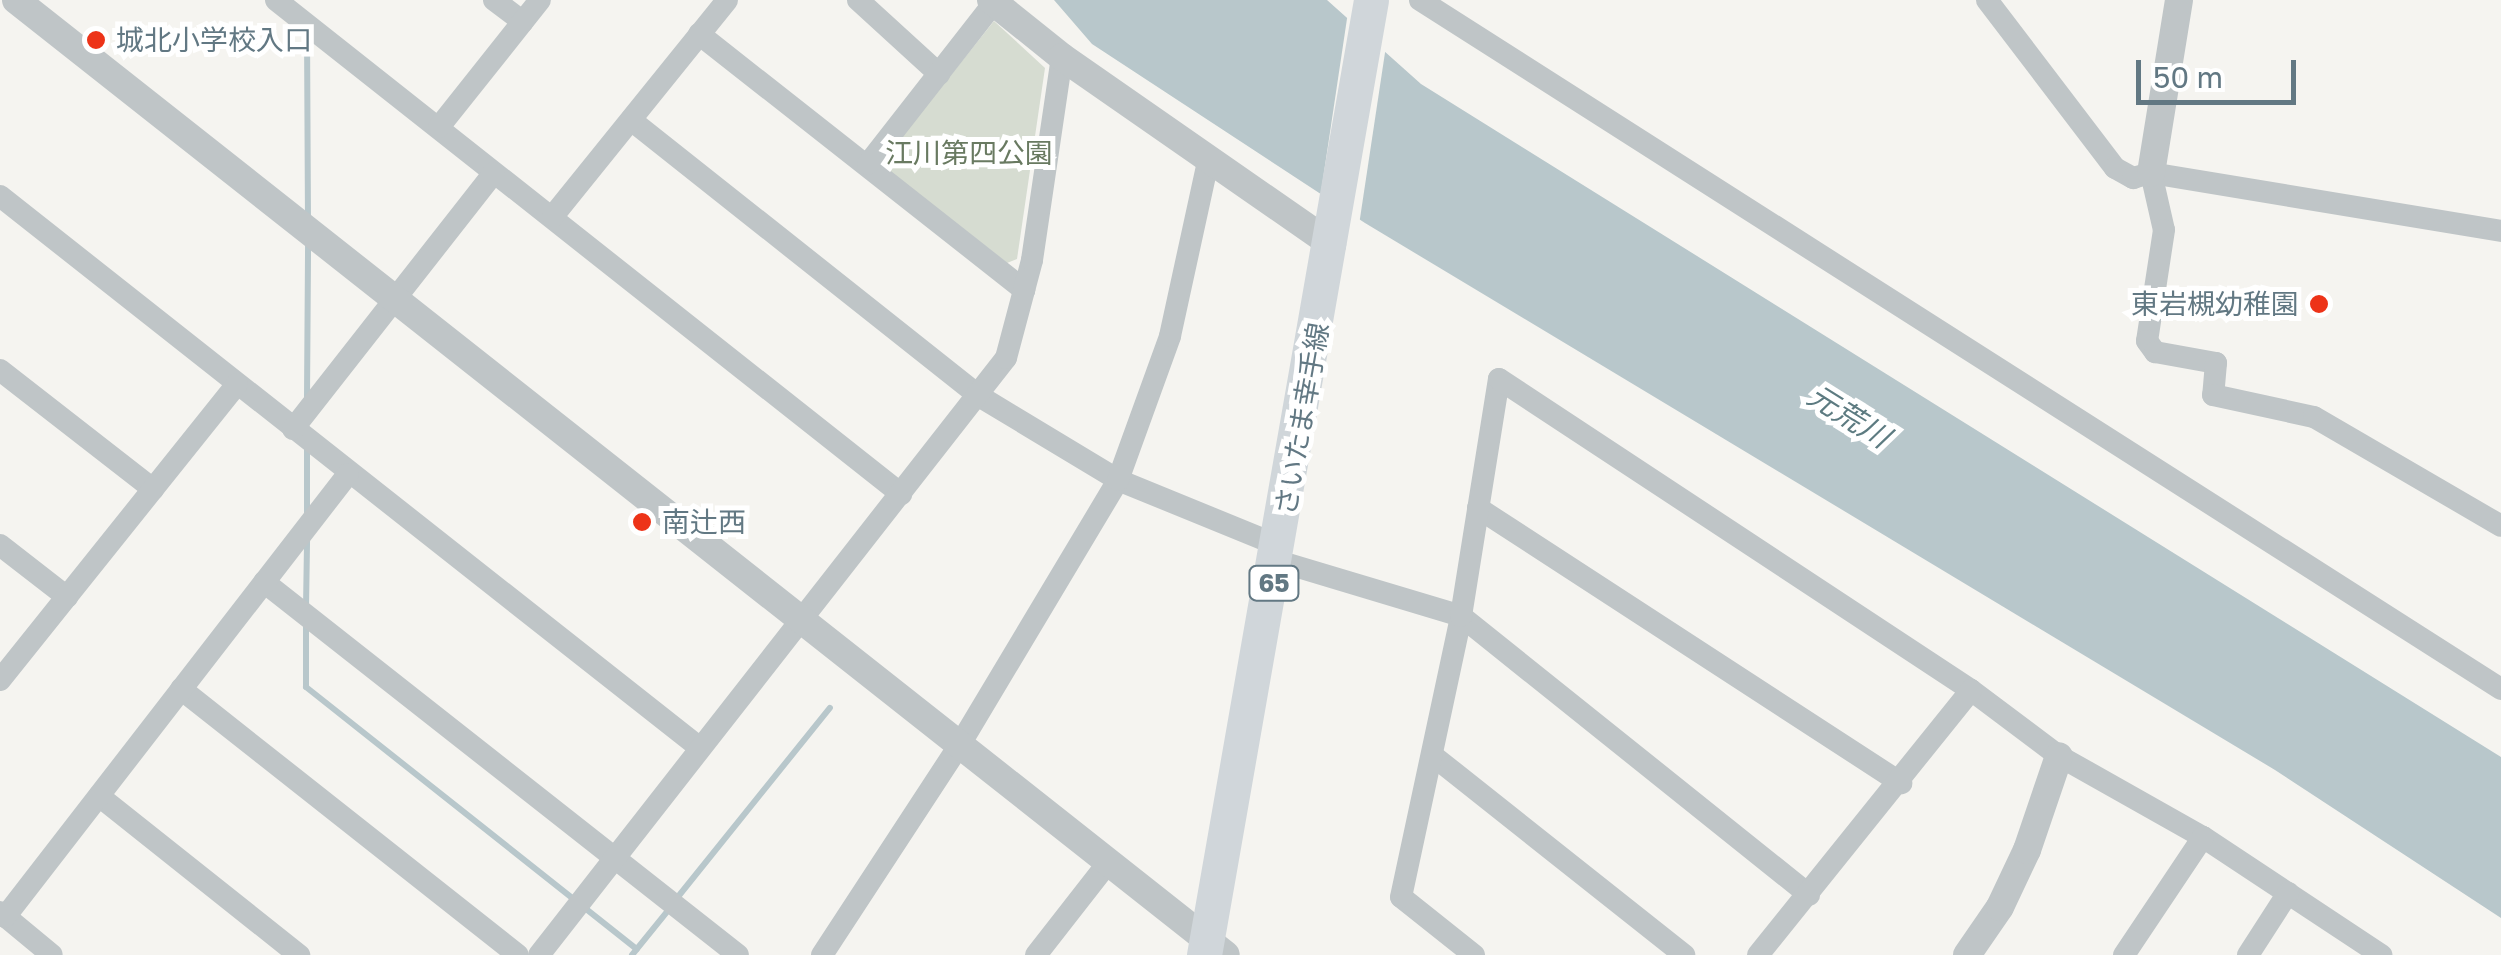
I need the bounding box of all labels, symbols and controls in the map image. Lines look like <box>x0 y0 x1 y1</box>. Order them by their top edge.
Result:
place label: 城北小学校入口 <box>116 23 312 57</box>
marker: 城北小学校入口 <box>85 29 107 51</box>
scale bar <box>2141 40 2301 102</box>
text: 50 m <box>2153 59 2223 95</box>
park label: 江川第四公園 <box>885 136 1053 170</box>
place label: 東岩槻幼稚園 <box>2131 287 2299 321</box>
marker: 東岩槻幼稚園 <box>2308 293 2330 315</box>
street label: さいたま幸手線 <box>1268 320 1336 518</box>
water label: 元荒川 <box>1801 377 1897 455</box>
place label: 南辻西 <box>662 505 746 539</box>
marker: 南辻西 <box>631 511 653 533</box>
road number: 65 <box>1246 563 1302 603</box>

